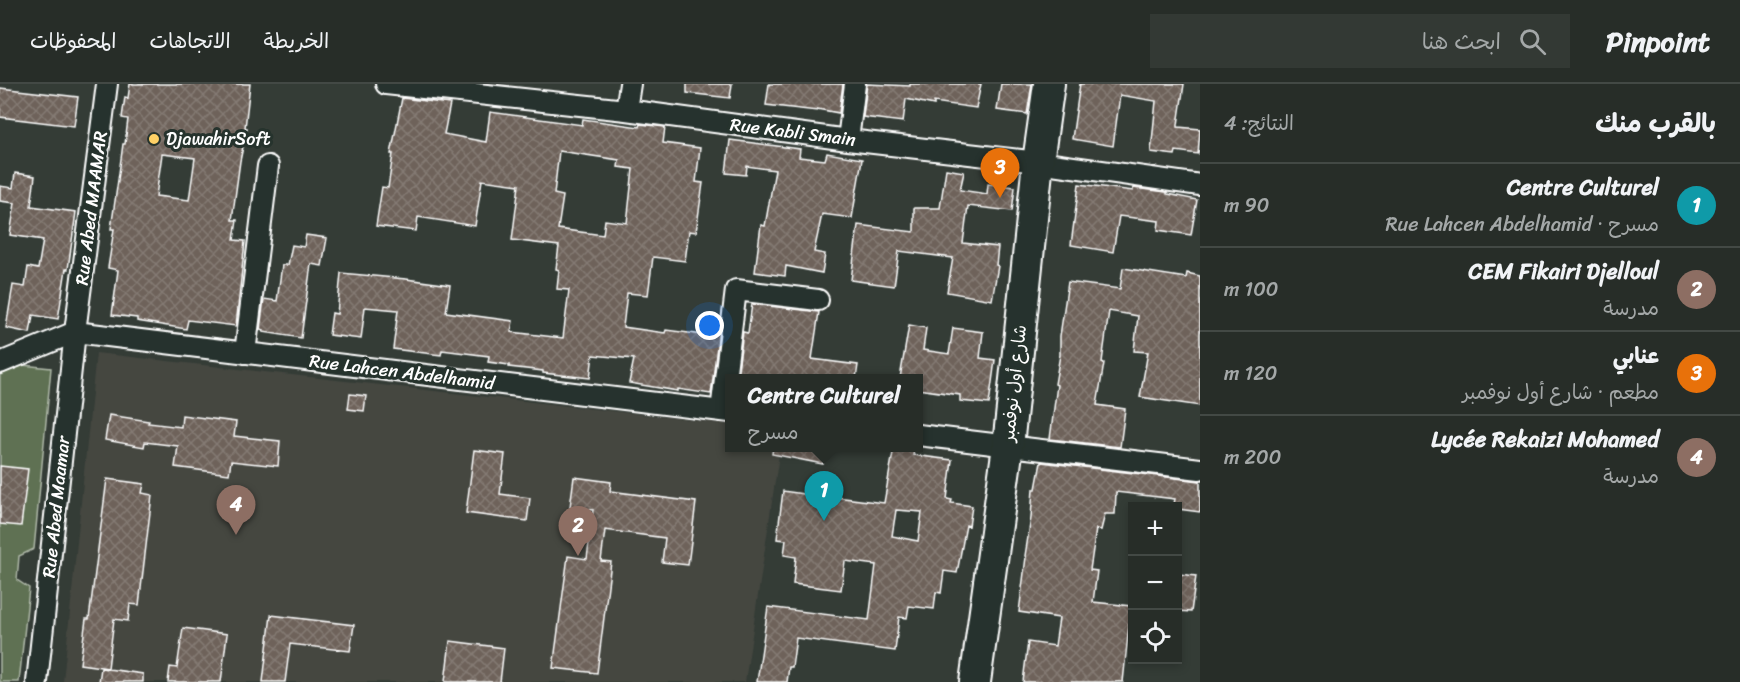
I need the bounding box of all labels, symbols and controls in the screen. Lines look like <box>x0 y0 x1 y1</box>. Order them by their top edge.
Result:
search box <box>1150 14 1570 68</box>
text: Pinpoint <box>1606 17 1710 66</box>
text: المحفوظات <box>30 22 116 60</box>
text: الاتجاهات <box>149 22 231 60</box>
text: الخريطة <box>264 22 329 60</box>
text: ابحث هنا <box>1422 22 1501 61</box>
icon: search <box>1516 25 1549 58</box>
text: بالقرب منك <box>1595 100 1716 146</box>
text: النتائج: 4 <box>1224 106 1294 141</box>
street label: Rue Kabli Smain <box>728 108 858 156</box>
place label: DjawahirSoft <box>166 123 271 155</box>
street label: Rue Abed MAAMAR <box>66 129 116 287</box>
marker: DjawahirSoft <box>147 132 161 146</box>
pin: 3 <box>980 148 1020 198</box>
text: Centre Culturel <box>1507 168 1659 207</box>
text: 90 m <box>1224 188 1270 223</box>
text: 1 <box>1692 188 1701 223</box>
text: مسرح · Rue Lahcen Abdelhamid <box>1385 207 1659 242</box>
text: CEM Fikairi Djelloul <box>1468 252 1659 291</box>
text: 100 m <box>1224 272 1278 307</box>
text: 2 <box>1691 272 1702 307</box>
text: مدرسة <box>1603 291 1659 326</box>
your location <box>695 311 724 340</box>
street label: شارع أول نوفمبر <box>992 323 1036 445</box>
text: عنابي <box>1613 336 1659 375</box>
street label: Rue Lahcen Abdelhamid <box>308 345 498 399</box>
text: 120 m <box>1224 356 1277 391</box>
text: 3 <box>1691 356 1702 391</box>
popup <box>725 374 923 452</box>
text: مطعم · شارع أول نوفمبر <box>1462 375 1659 410</box>
text: Centre Culturel <box>748 376 900 415</box>
text: مسرح <box>748 415 799 450</box>
text: Lycée Rekaizi Mohamed <box>1431 420 1659 459</box>
street label: Rue Abed Maamar <box>33 433 80 579</box>
text: 200 m <box>1224 440 1281 475</box>
text: 4 <box>1690 440 1703 475</box>
text: مدرسة <box>1603 459 1659 494</box>
pin: 1 <box>804 472 844 521</box>
pin: 4 <box>216 486 256 535</box>
map controls <box>1128 502 1182 664</box>
button: + <box>1128 502 1182 556</box>
pin: 2 <box>558 506 598 556</box>
button: − <box>1128 556 1182 610</box>
button: locate <box>1128 610 1182 664</box>

